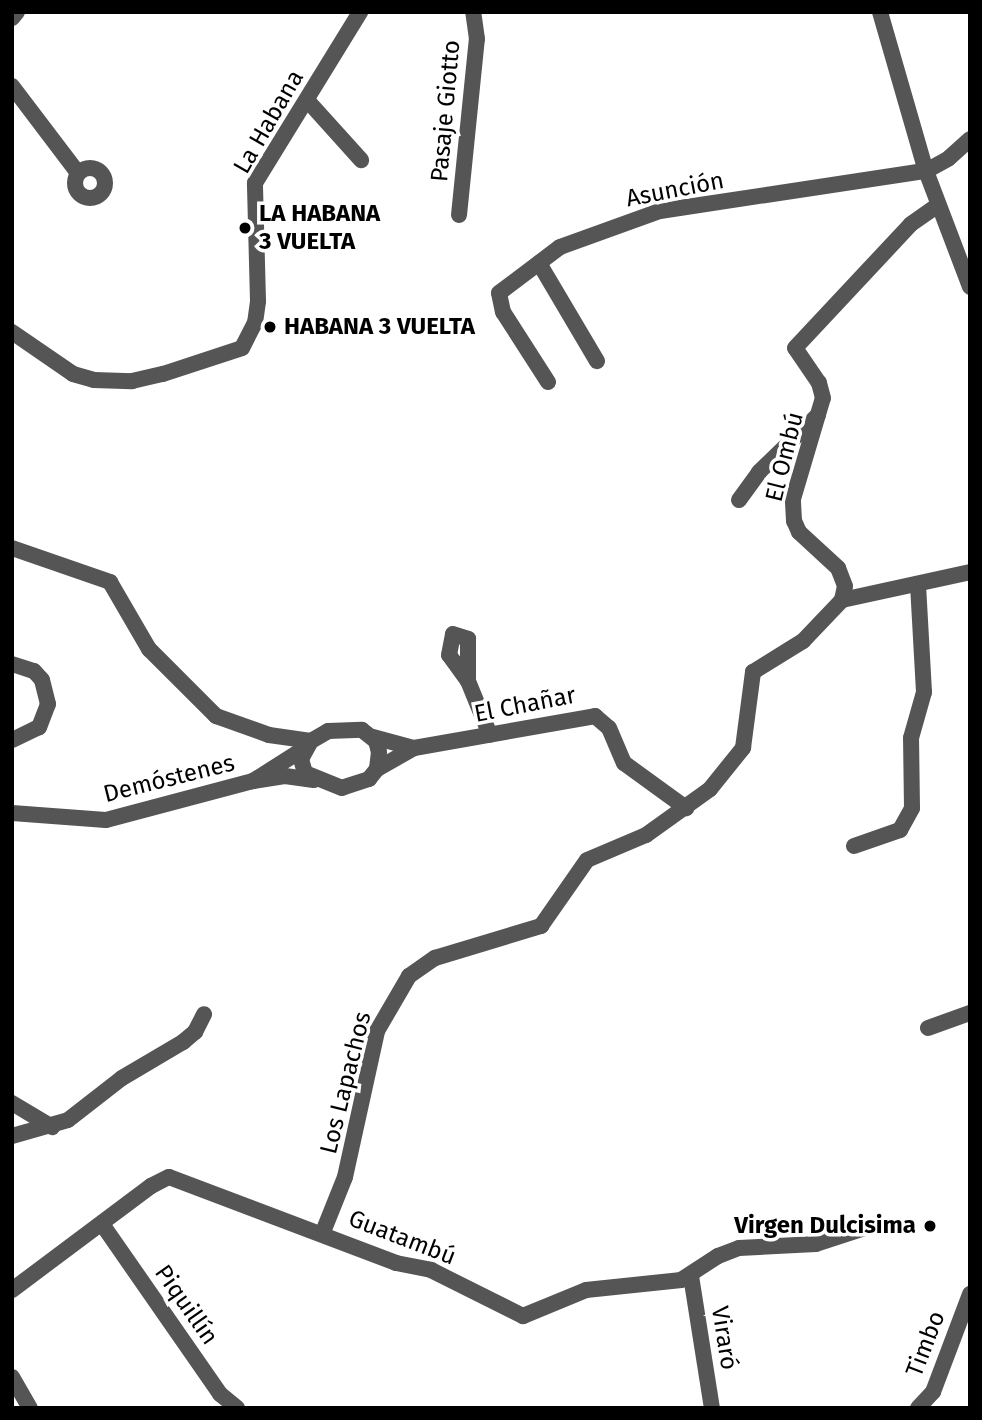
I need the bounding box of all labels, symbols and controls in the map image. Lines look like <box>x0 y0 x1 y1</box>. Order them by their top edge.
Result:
street label: Pasaje Giotto <box>425 39 467 183</box>
street label: La Habana <box>228 65 310 179</box>
street label: Asunción <box>624 166 726 214</box>
place label: LA HABANA 3 VUELTA <box>259 200 380 256</box>
marker: LA HABANA 3 VUELTA <box>237 220 253 236</box>
place label: HABANA 3 VUELTA <box>284 313 475 341</box>
marker: HABANA 3 VUELTA <box>262 319 278 335</box>
street label: El Ombú <box>760 409 810 505</box>
street label: El Chañar <box>472 681 578 729</box>
street label: Demóstenes <box>100 749 238 809</box>
street label: Los Lapachos <box>314 1009 378 1157</box>
street label: Guatambú <box>344 1204 460 1272</box>
place label: Virgen Dulcisima <box>734 1212 916 1240</box>
marker: Virgen Dulcisima <box>922 1218 938 1234</box>
street label: Piquillín <box>148 1260 224 1350</box>
street label: Viraró <box>705 1304 743 1372</box>
street label: Timbo <box>900 1307 952 1381</box>

